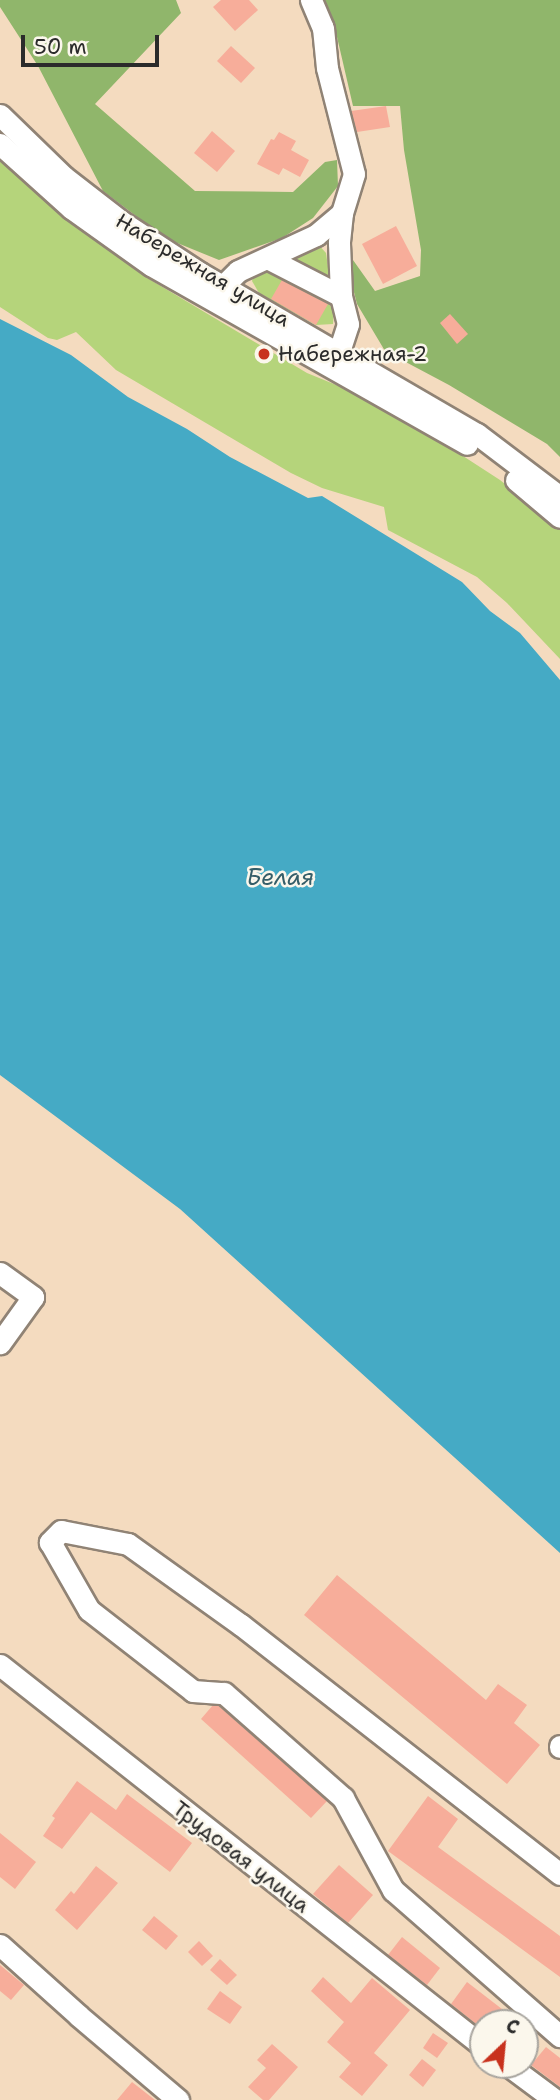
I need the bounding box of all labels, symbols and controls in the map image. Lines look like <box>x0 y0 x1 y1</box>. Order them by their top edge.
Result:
scale bar <box>24 21 163 65</box>
text: 50 m <box>34 33 87 61</box>
street label: Набережная улица <box>111 208 295 332</box>
place label: Набережная-2 <box>278 341 428 367</box>
marker: Набережная-2 <box>256 346 272 362</box>
water label: Белая <box>246 863 314 891</box>
street label: Трудовая улица <box>168 1796 314 1918</box>
north arrow <box>469 2009 539 2079</box>
text: С <box>502 2013 523 2040</box>

